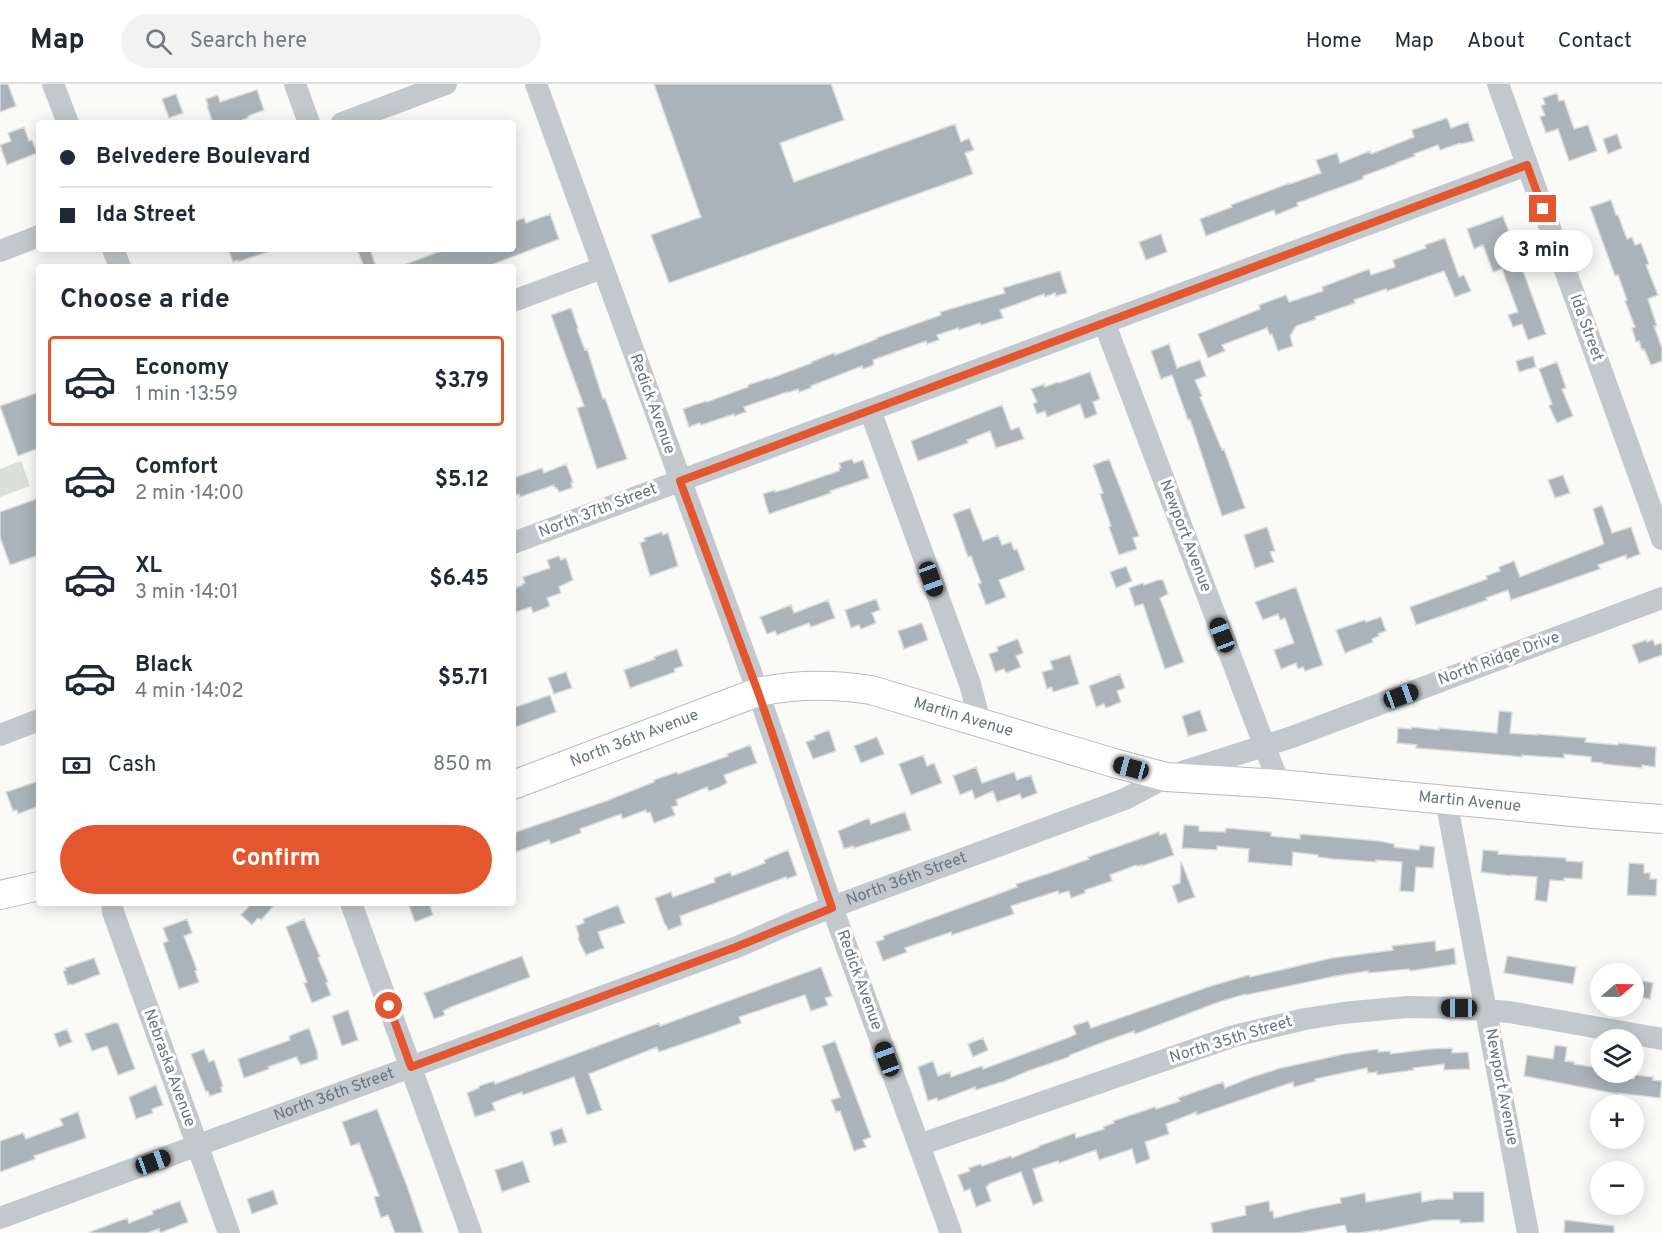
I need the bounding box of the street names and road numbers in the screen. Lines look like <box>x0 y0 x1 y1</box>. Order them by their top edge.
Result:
street label: Ida Street <box>1565 292 1607 364</box>
street label: Redick Avenue <box>625 351 679 457</box>
street label: Newport Avenue <box>1154 477 1216 595</box>
street label: North 37th Street <box>536 479 660 543</box>
street label: North Ridge Drive <box>1435 628 1563 690</box>
street label: Martin Avenue <box>911 693 1015 742</box>
street label: North 36th Avenue <box>567 705 702 772</box>
street label: Martin Avenue <box>1417 787 1522 817</box>
street label: North 36th Street <box>844 848 970 911</box>
street label: Redick Avenue <box>832 927 886 1033</box>
street label: Nebraska Avenue <box>138 1006 200 1130</box>
street label: North 35th Street <box>1167 1012 1295 1068</box>
street label: Newport Avenue <box>1480 1027 1522 1147</box>
street label: North 36th Street <box>271 1064 397 1126</box>

